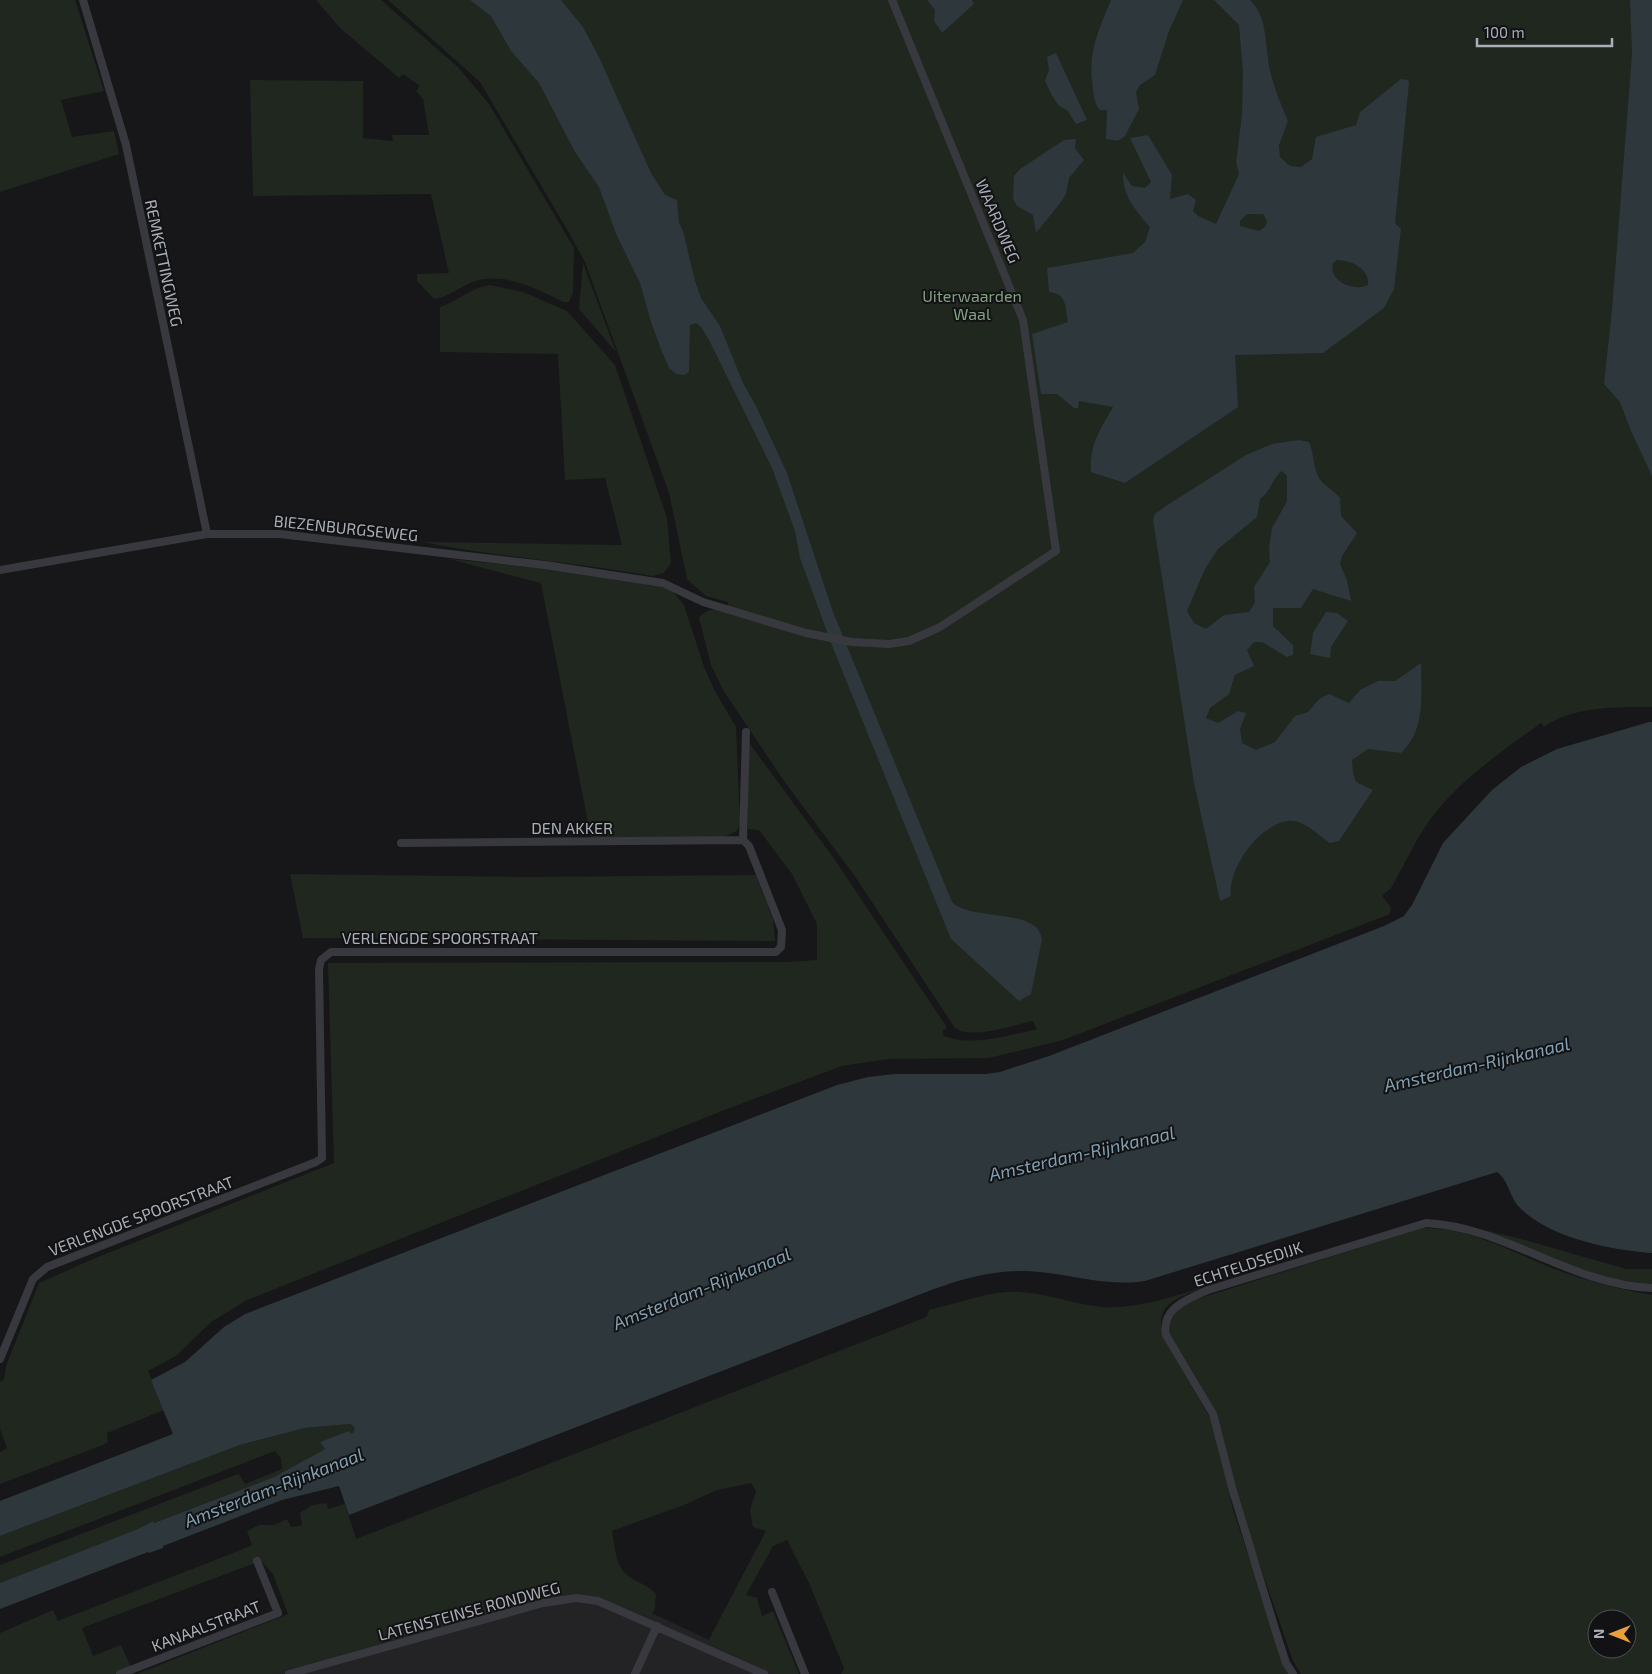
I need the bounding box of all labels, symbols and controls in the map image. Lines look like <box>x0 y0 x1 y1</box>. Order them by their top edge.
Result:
scale bar <box>1477 15 1612 47</box>
text: 100 m <box>1484 23 1525 41</box>
street label: WAARDWEG <box>972 176 1025 266</box>
street label: REMKETTINGWEG <box>142 198 187 328</box>
park label: Uiterwaarden Waal <box>922 286 1022 323</box>
street label: BIEZENBURGSEWEG <box>273 510 419 545</box>
street label: DEN AKKER <box>531 818 613 837</box>
street label: VERLENGDE SPOORSTRAAT <box>342 928 538 947</box>
water label: Amsterdam-Rijnkanaal <box>1381 1032 1572 1096</box>
water label: Amsterdam-Rijnkanaal <box>986 1121 1177 1185</box>
street label: VERLENGDE SPOORSTRAAT <box>46 1171 236 1260</box>
street label: ECHTELDSEDIJK <box>1191 1237 1305 1290</box>
water label: Amsterdam-Rijnkanaal <box>608 1242 794 1334</box>
water label: Amsterdam-Rijnkanaal <box>180 1443 366 1532</box>
street label: LATENSTEINSE RONDWEG <box>376 1577 562 1644</box>
street label: KANAALSTRAAT <box>149 1596 263 1655</box>
north arrow <box>1587 1609 1637 1659</box>
text: N <box>1590 1629 1607 1639</box>

